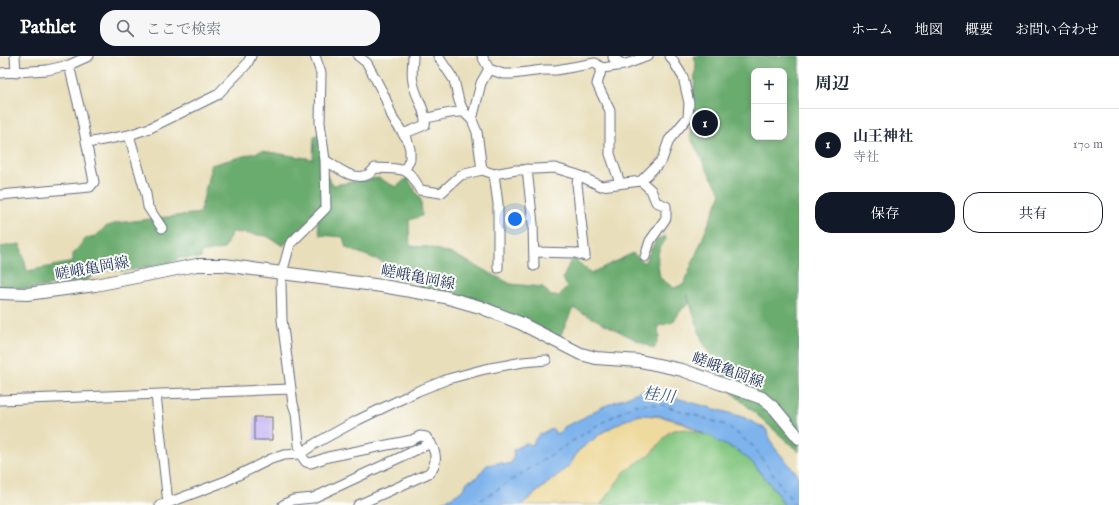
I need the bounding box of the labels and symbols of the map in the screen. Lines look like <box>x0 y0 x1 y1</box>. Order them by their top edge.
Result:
pin: 1 <box>692 108 718 138</box>
your location <box>505 209 525 229</box>
street label: 嵯峨亀岡線 <box>53 253 131 284</box>
street label: 嵯峨亀岡線 <box>379 261 457 294</box>
street label: 嵯峨亀岡線 <box>689 349 766 392</box>
water label: 桂川 <box>641 384 678 408</box>

